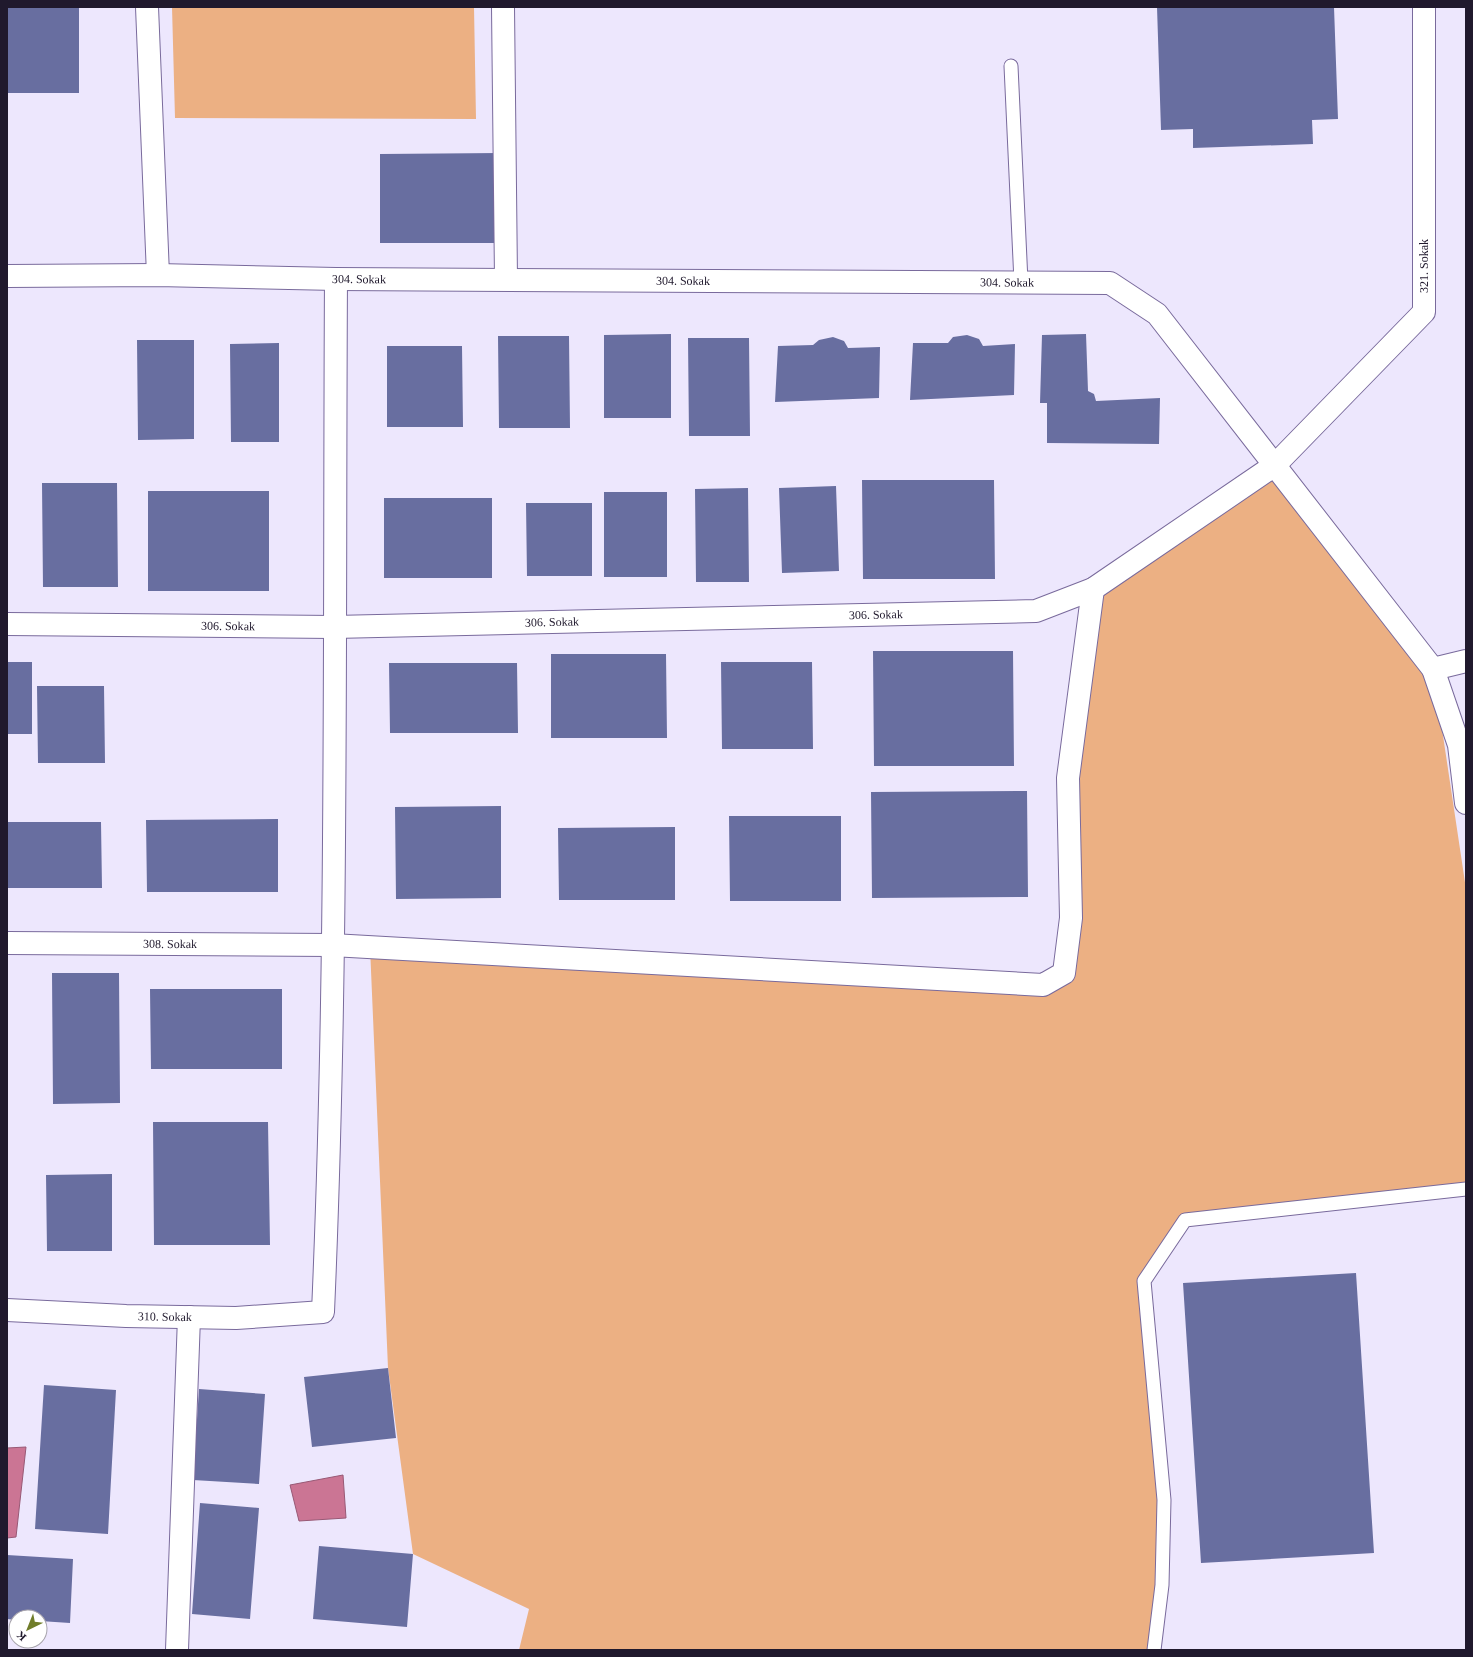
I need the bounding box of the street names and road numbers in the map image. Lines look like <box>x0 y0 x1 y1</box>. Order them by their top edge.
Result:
street label: 321. Sokak <box>1417 239 1431 293</box>
street label: 304. Sokak <box>332 272 386 286</box>
street label: 304. Sokak <box>656 274 710 288</box>
street label: 304. Sokak <box>980 275 1034 290</box>
street label: 306. Sokak <box>849 607 903 622</box>
street label: 306. Sokak <box>525 614 579 630</box>
street label: 306. Sokak <box>201 619 255 633</box>
street label: 308. Sokak <box>143 937 197 951</box>
street label: 310. Sokak <box>138 1309 192 1324</box>

